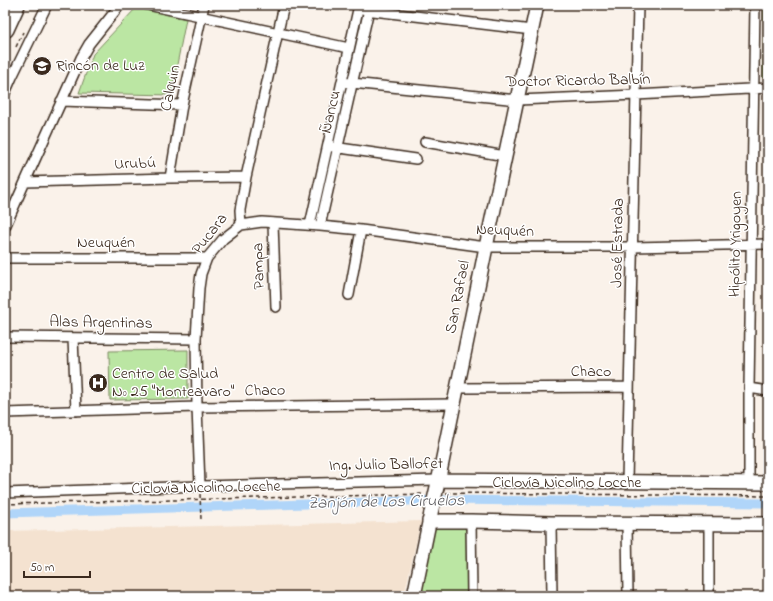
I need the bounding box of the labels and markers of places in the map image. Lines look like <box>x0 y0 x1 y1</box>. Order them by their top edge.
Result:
place label: Rincón de Luz <box>56 54 145 78</box>
school or university icon: Rincón de Luz <box>31 55 53 77</box>
place label: Centro de Salud Nº 25 "Monteavaro" <box>112 362 235 404</box>
hospital icon: Centro de Salud Nº 25 "Monteavaro" <box>87 372 109 394</box>

